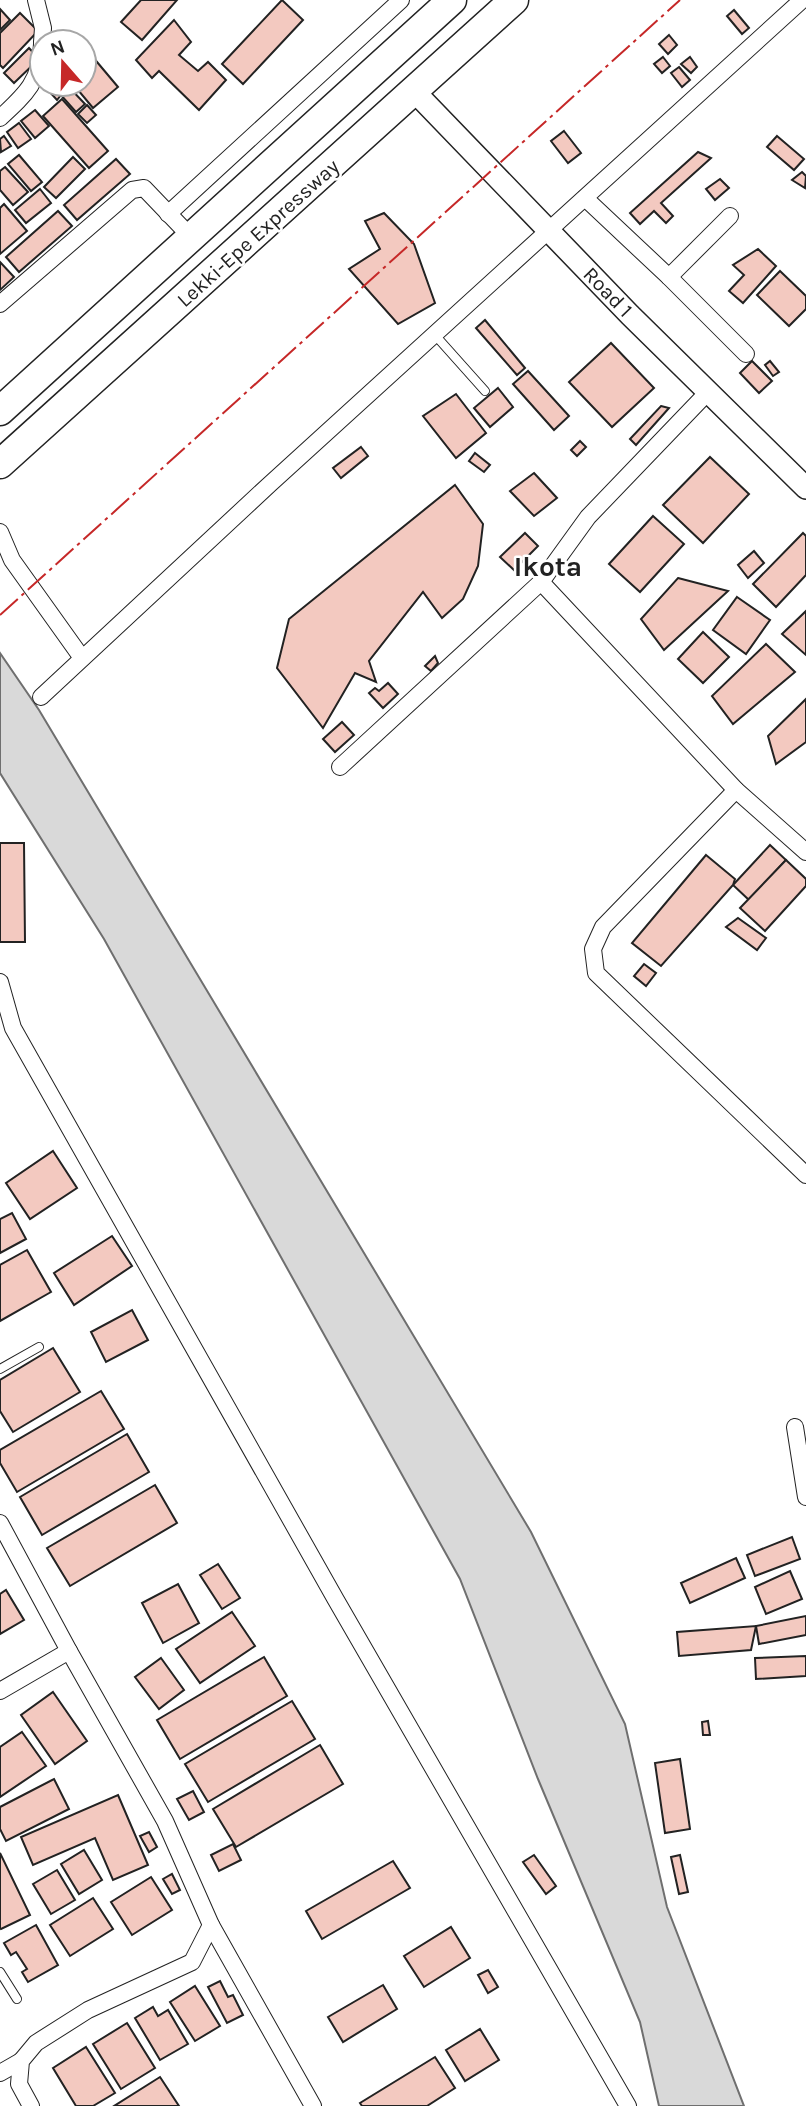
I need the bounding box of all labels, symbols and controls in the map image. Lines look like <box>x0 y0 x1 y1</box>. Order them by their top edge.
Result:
north arrow <box>28 28 98 98</box>
text: N <box>47 35 68 61</box>
street label: Lekki-Epe Expressway <box>172 154 344 312</box>
street label: Road 1 <box>578 262 638 322</box>
district label: Ikota <box>514 550 582 583</box>

